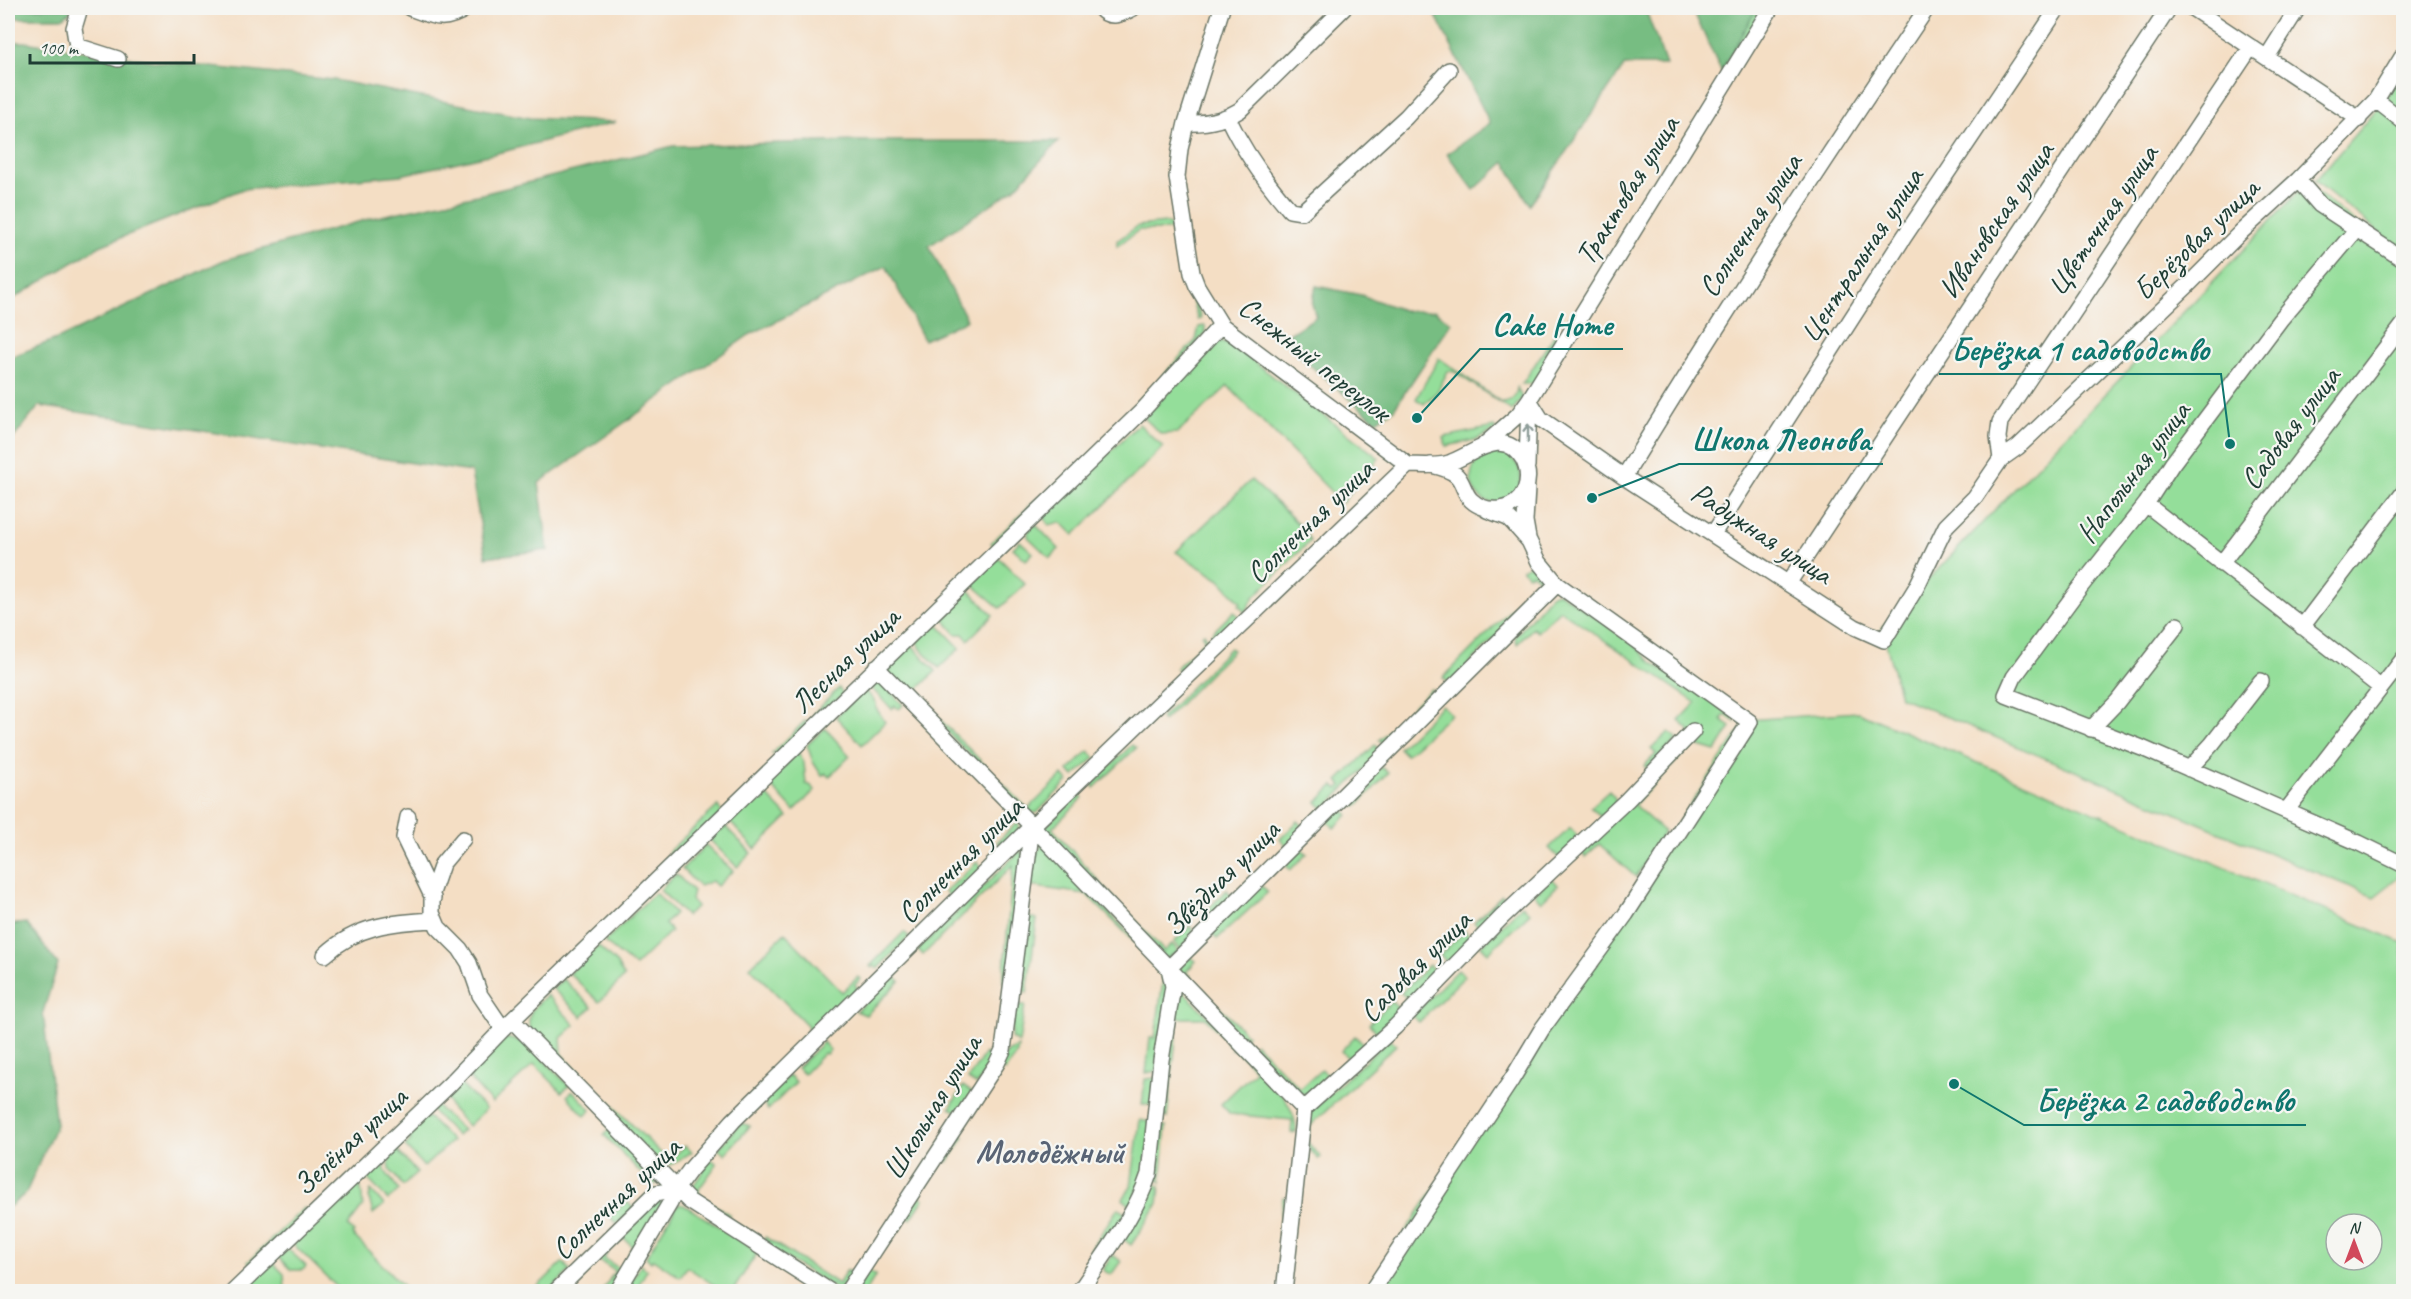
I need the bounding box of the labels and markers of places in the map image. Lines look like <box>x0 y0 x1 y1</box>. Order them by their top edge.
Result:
callout: Cake Home <box>1480 299 1623 349</box>
callout: Берёзка 1 садоводство <box>1939 324 2221 374</box>
callout: Школа Леонова <box>1679 414 1883 464</box>
callout: Берёзка 2 садоводство <box>2024 1075 2306 1125</box>

